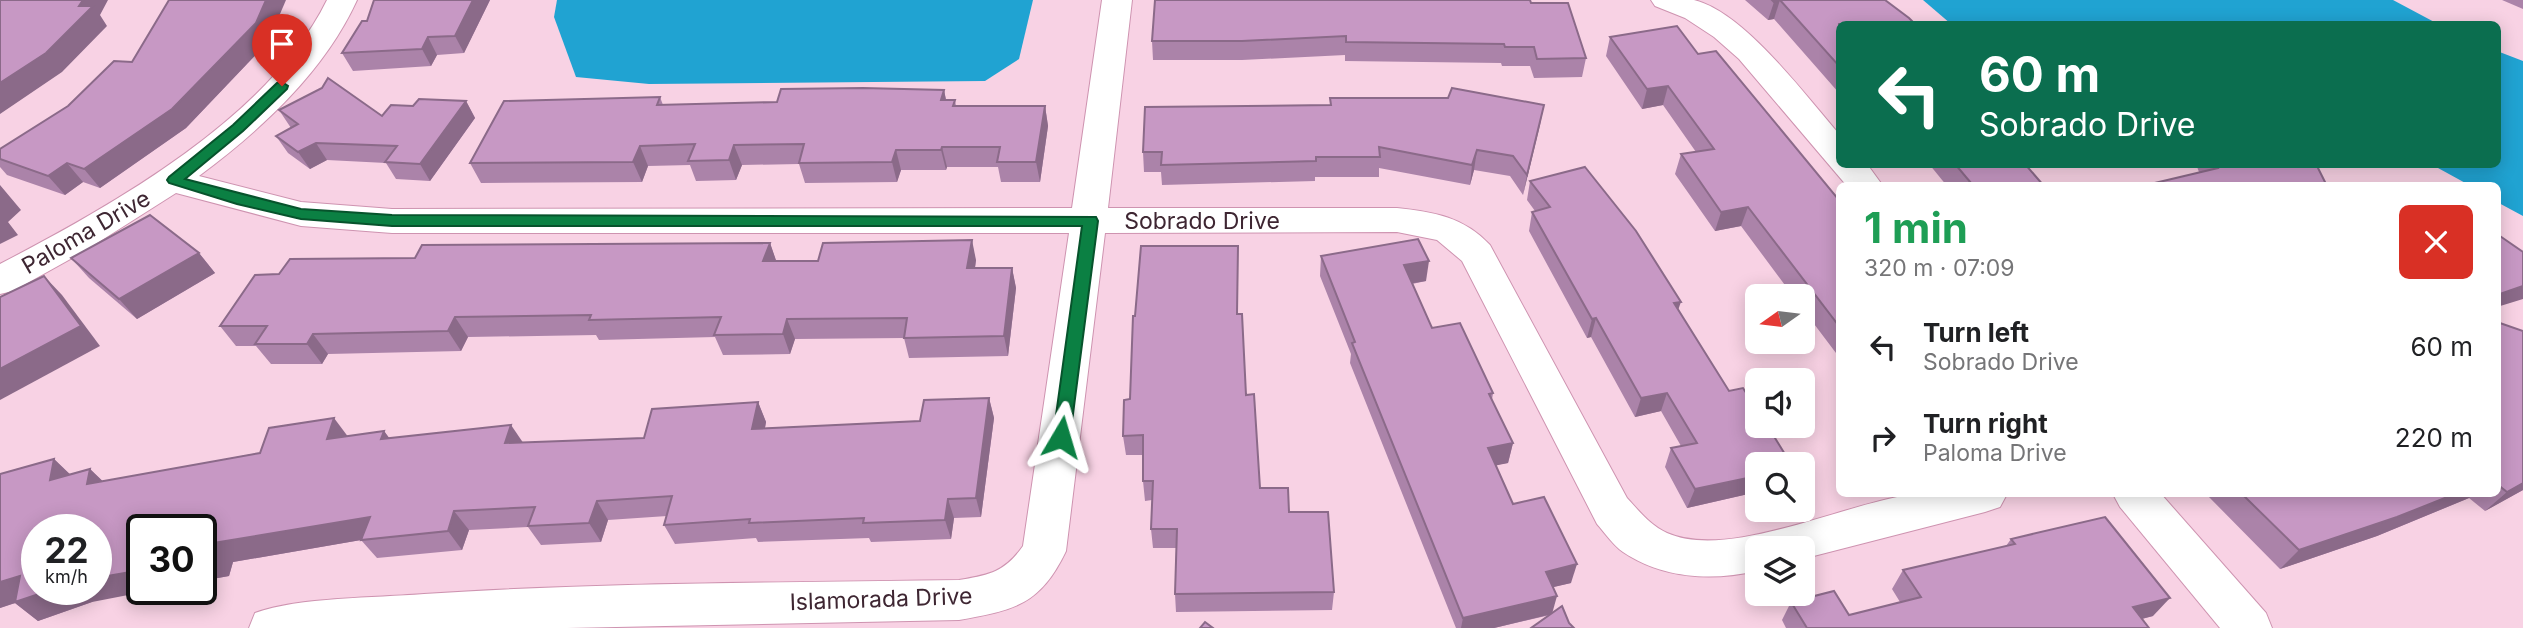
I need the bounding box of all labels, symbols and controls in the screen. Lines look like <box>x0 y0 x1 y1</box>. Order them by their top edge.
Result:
pin <box>252 14 312 86</box>
icon: arrive <box>263 25 301 63</box>
text: 60 m <box>1979 45 2100 104</box>
icon: left <box>1864 49 1955 140</box>
text: Sobrado Drive <box>1979 105 2196 144</box>
street label: Paloma Drive <box>17 184 155 280</box>
text: 1 min <box>1864 202 1968 253</box>
button: close <box>2399 205 2473 279</box>
street label: Sobrado Drive <box>1124 207 1280 235</box>
text: 320 m · 07:09 <box>1864 254 2015 282</box>
north arrow <box>1745 284 1815 354</box>
map controls <box>1745 284 1815 606</box>
text: Turn left <box>1923 317 2029 348</box>
icon: left <box>1864 328 1902 366</box>
text: 60 m <box>2410 331 2473 362</box>
text: Sobrado Drive <box>1923 348 2079 376</box>
button: sound <box>1745 368 1815 438</box>
position arrow <box>1024 400 1098 474</box>
text: Turn right <box>1923 408 2048 439</box>
icon: right <box>1864 419 1902 457</box>
text: 220 m <box>2395 422 2473 453</box>
text: Paloma Drive <box>1923 439 2067 467</box>
button: search <box>1745 452 1815 522</box>
speed limit sign: 30 <box>126 514 217 605</box>
text: 22 <box>44 529 89 571</box>
button: layers <box>1745 536 1815 606</box>
text: km/h <box>45 566 88 587</box>
street label: Islamorada Drive <box>789 582 973 616</box>

